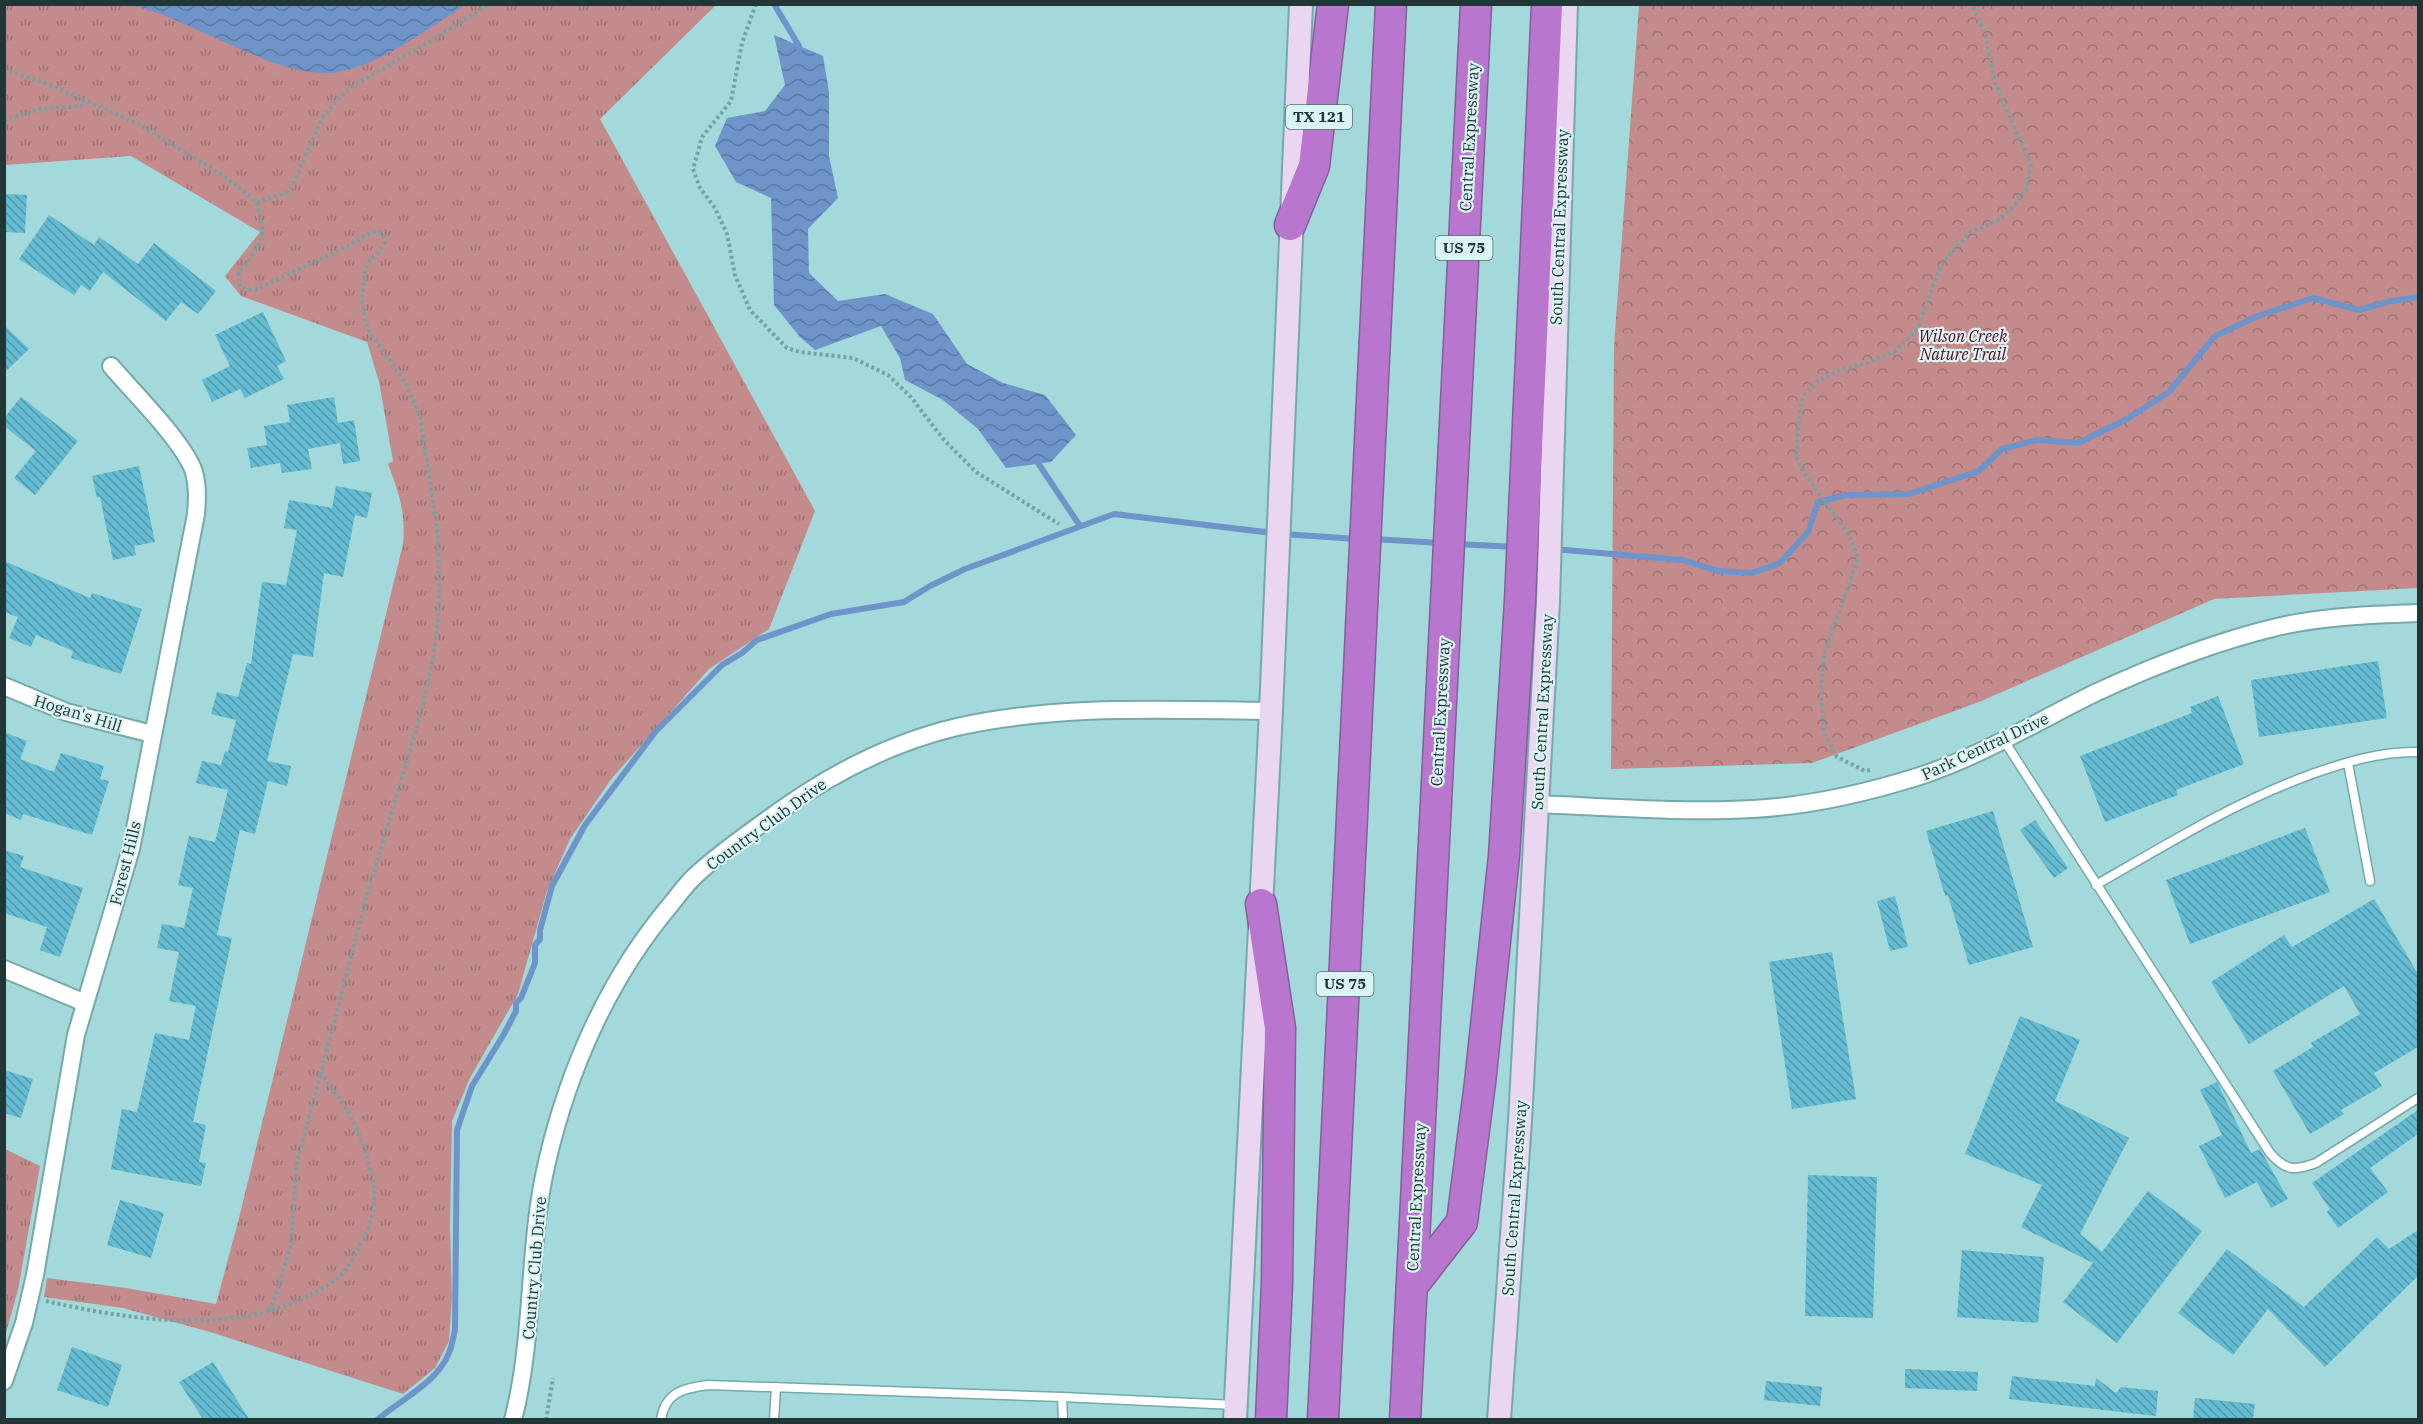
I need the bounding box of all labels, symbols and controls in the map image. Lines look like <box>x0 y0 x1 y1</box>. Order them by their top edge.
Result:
street label: Central Expressway <box>1455 62 1483 212</box>
road number: TX 121 <box>1286 105 1352 129</box>
street label: South Central Expressway <box>1546 128 1572 325</box>
road number: US 75 <box>1436 236 1492 260</box>
park label: Wilson Creek Nature Trail <box>1919 326 2008 364</box>
street label: South Central Expressway <box>1527 613 1557 811</box>
street label: Central Expressway <box>1426 637 1454 787</box>
street label: Hogan's Hill <box>31 690 125 736</box>
street label: Park Central Drive <box>1918 708 2052 784</box>
street label: Country Club Drive <box>702 774 830 874</box>
street label: Forest Hills <box>105 819 145 907</box>
road number: US 75 <box>1316 972 1374 996</box>
street label: South Central Expressway <box>1497 1099 1531 1297</box>
street label: Central Expressway <box>1402 1122 1430 1272</box>
street label: Country Club Drive <box>518 1196 550 1340</box>

